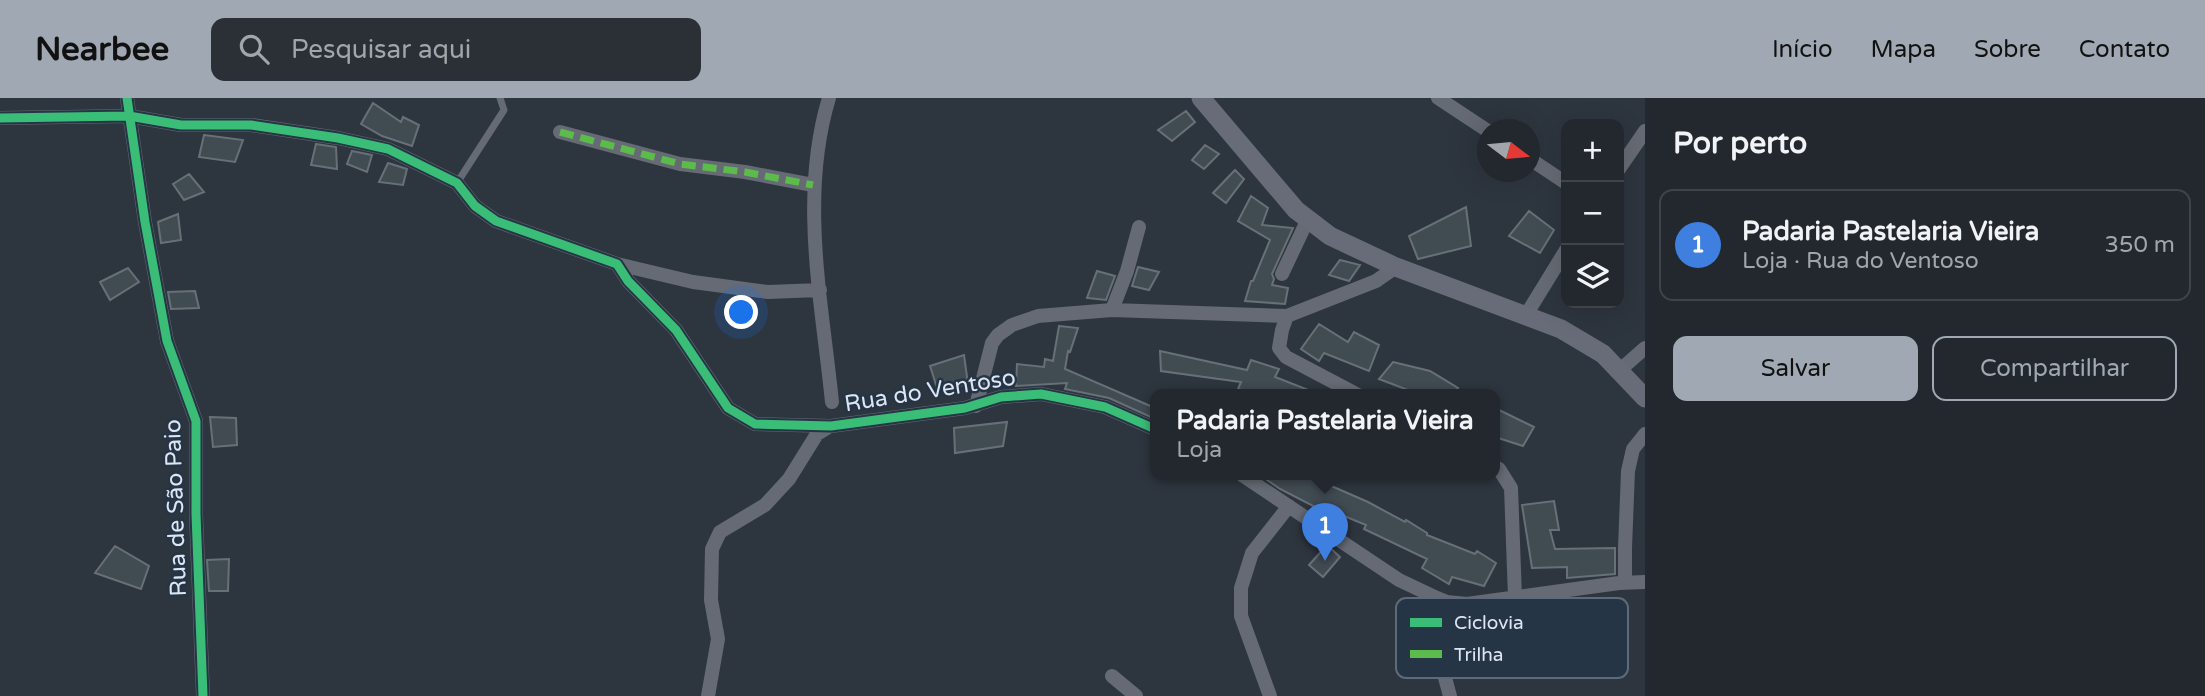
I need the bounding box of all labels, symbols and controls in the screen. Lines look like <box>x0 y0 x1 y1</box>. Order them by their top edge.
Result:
search box <box>211 18 701 81</box>
text: Nearbee <box>35 30 169 69</box>
icon: search <box>235 30 273 68</box>
text: Pesquisar aqui <box>291 34 471 65</box>
text: Início <box>1772 35 1833 64</box>
text: Mapa <box>1871 35 1936 64</box>
text: Sobre <box>1974 35 2041 64</box>
text: Contato <box>2079 35 2170 64</box>
north arrow <box>1477 119 1540 182</box>
map controls <box>1561 119 1624 308</box>
button: + <box>1561 119 1624 182</box>
text: Por perto <box>1673 125 1807 162</box>
button: − <box>1561 182 1624 245</box>
text: Padaria Pastelaria Vieira <box>1742 216 2039 247</box>
text: 1 <box>1691 231 1705 259</box>
text: 350 m <box>2105 231 2175 259</box>
button: layers <box>1561 245 1624 308</box>
text: Loja · Rua do Ventoso <box>1742 247 1979 275</box>
your location <box>724 295 758 329</box>
button: Salvar <box>1673 336 1918 401</box>
button: Compartilhar <box>1932 336 2177 401</box>
street label: Rua do Ventoso <box>842 364 1018 418</box>
popup <box>1150 389 1500 480</box>
text: Padaria Pastelaria Vieira <box>1176 405 1474 436</box>
street label: Rua de São Paio <box>159 419 193 597</box>
text: Loja <box>1176 436 1222 464</box>
pin: 1 <box>1302 503 1348 561</box>
legend <box>1396 598 1628 678</box>
text: Ciclovia <box>1454 612 1524 634</box>
text: Trilha <box>1454 644 1503 666</box>

